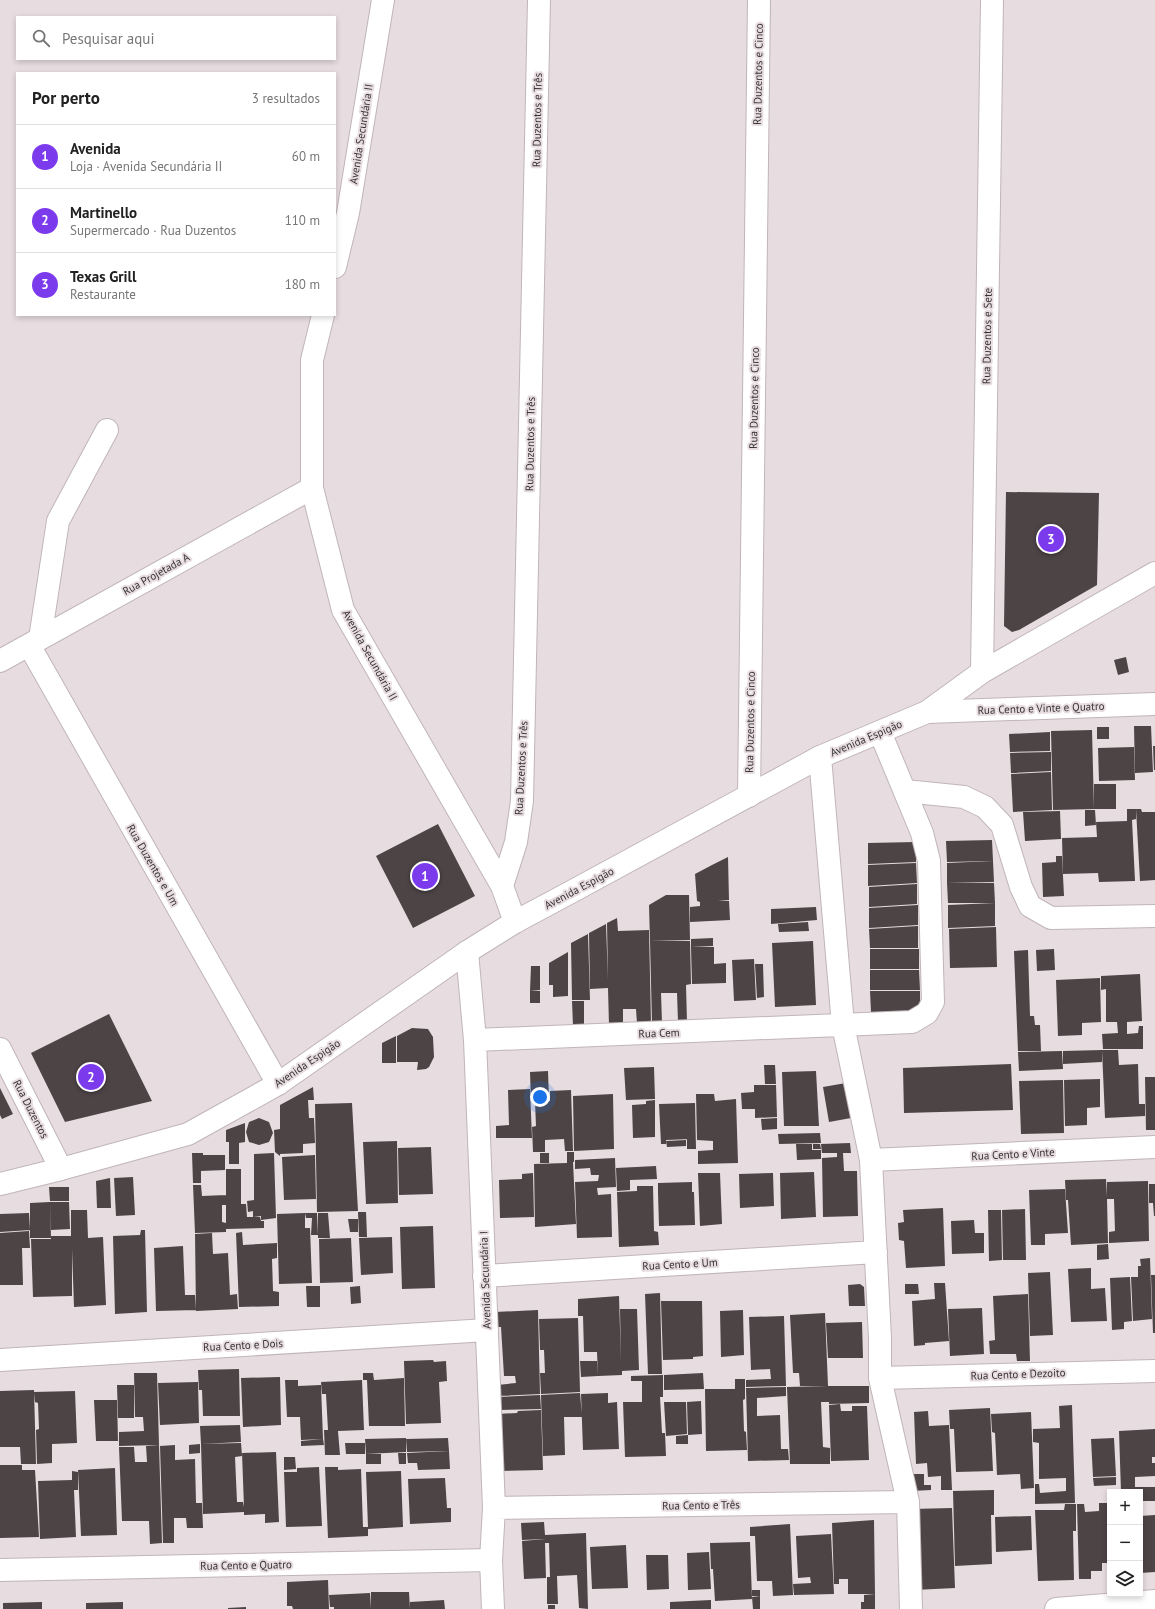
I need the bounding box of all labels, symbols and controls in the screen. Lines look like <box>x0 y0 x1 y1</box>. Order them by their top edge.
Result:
search box <box>16 16 336 60</box>
street label: Rua Duzentos e Cinco <box>750 23 766 125</box>
icon: search <box>30 27 52 49</box>
text: Pesquisar aqui <box>62 29 154 48</box>
street label: Rua Duzentos e Três <box>529 72 545 167</box>
street label: Avenida Secundária II <box>346 83 376 185</box>
text: Por perto <box>32 87 100 109</box>
text: 3 resultados <box>252 90 320 107</box>
text: Avenida <box>70 139 121 158</box>
text: 1 <box>41 148 49 165</box>
text: 60 m <box>292 148 320 165</box>
text: Loja · Avenida Secundária II <box>70 158 222 175</box>
text: Martinello <box>70 203 137 222</box>
text: 2 <box>41 212 49 229</box>
text: 110 m <box>285 212 320 229</box>
text: Supermercado · Rua Duzentos <box>70 222 236 239</box>
text: Texas Grill <box>70 267 136 286</box>
text: 3 <box>41 276 49 293</box>
text: 180 m <box>285 276 320 293</box>
text: Restaurante <box>70 286 136 303</box>
street label: Rua Duzentos e Sete <box>979 287 995 384</box>
street label: Rua Duzentos e Cinco <box>746 347 762 449</box>
street label: Rua Duzentos e Três <box>522 396 538 491</box>
pin: 3 <box>1038 524 1064 554</box>
street label: Rua Projetada A <box>120 550 192 598</box>
street label: Avenida Secundária II <box>339 607 401 703</box>
street label: Rua Duzentos e Cinco <box>742 671 758 773</box>
street label: Rua Cento e Vinte e Quatro <box>977 699 1105 717</box>
street label: Avenida Espigão <box>828 717 904 759</box>
street label: Rua Duzentos e Três <box>512 720 530 815</box>
street label: Rua Duzentos e Um <box>124 822 182 908</box>
pin: 1 <box>412 861 438 891</box>
street label: Avenida Espigão <box>542 864 616 912</box>
street label: Rua Cem <box>638 1025 680 1041</box>
street label: Avenida Espigão <box>271 1036 343 1090</box>
pin: 2 <box>78 1062 104 1092</box>
street label: Rua Duzentos <box>10 1077 52 1141</box>
your location <box>530 1087 550 1107</box>
street label: Rua Cento e Vinte <box>971 1145 1055 1163</box>
street label: Avenida Secundária I <box>476 1231 494 1329</box>
street label: Rua Cento e Um <box>642 1255 718 1273</box>
street label: Rua Cento e Dois <box>203 1336 284 1354</box>
street label: Rua Cento e Dezoito <box>970 1365 1066 1383</box>
map controls <box>1107 1489 1143 1597</box>
button: + <box>1107 1489 1143 1525</box>
street label: Rua Cento e Três <box>662 1497 740 1513</box>
button: − <box>1107 1525 1143 1561</box>
street label: Rua Cento e Quatro <box>200 1557 292 1573</box>
button: layers <box>1107 1561 1143 1597</box>

